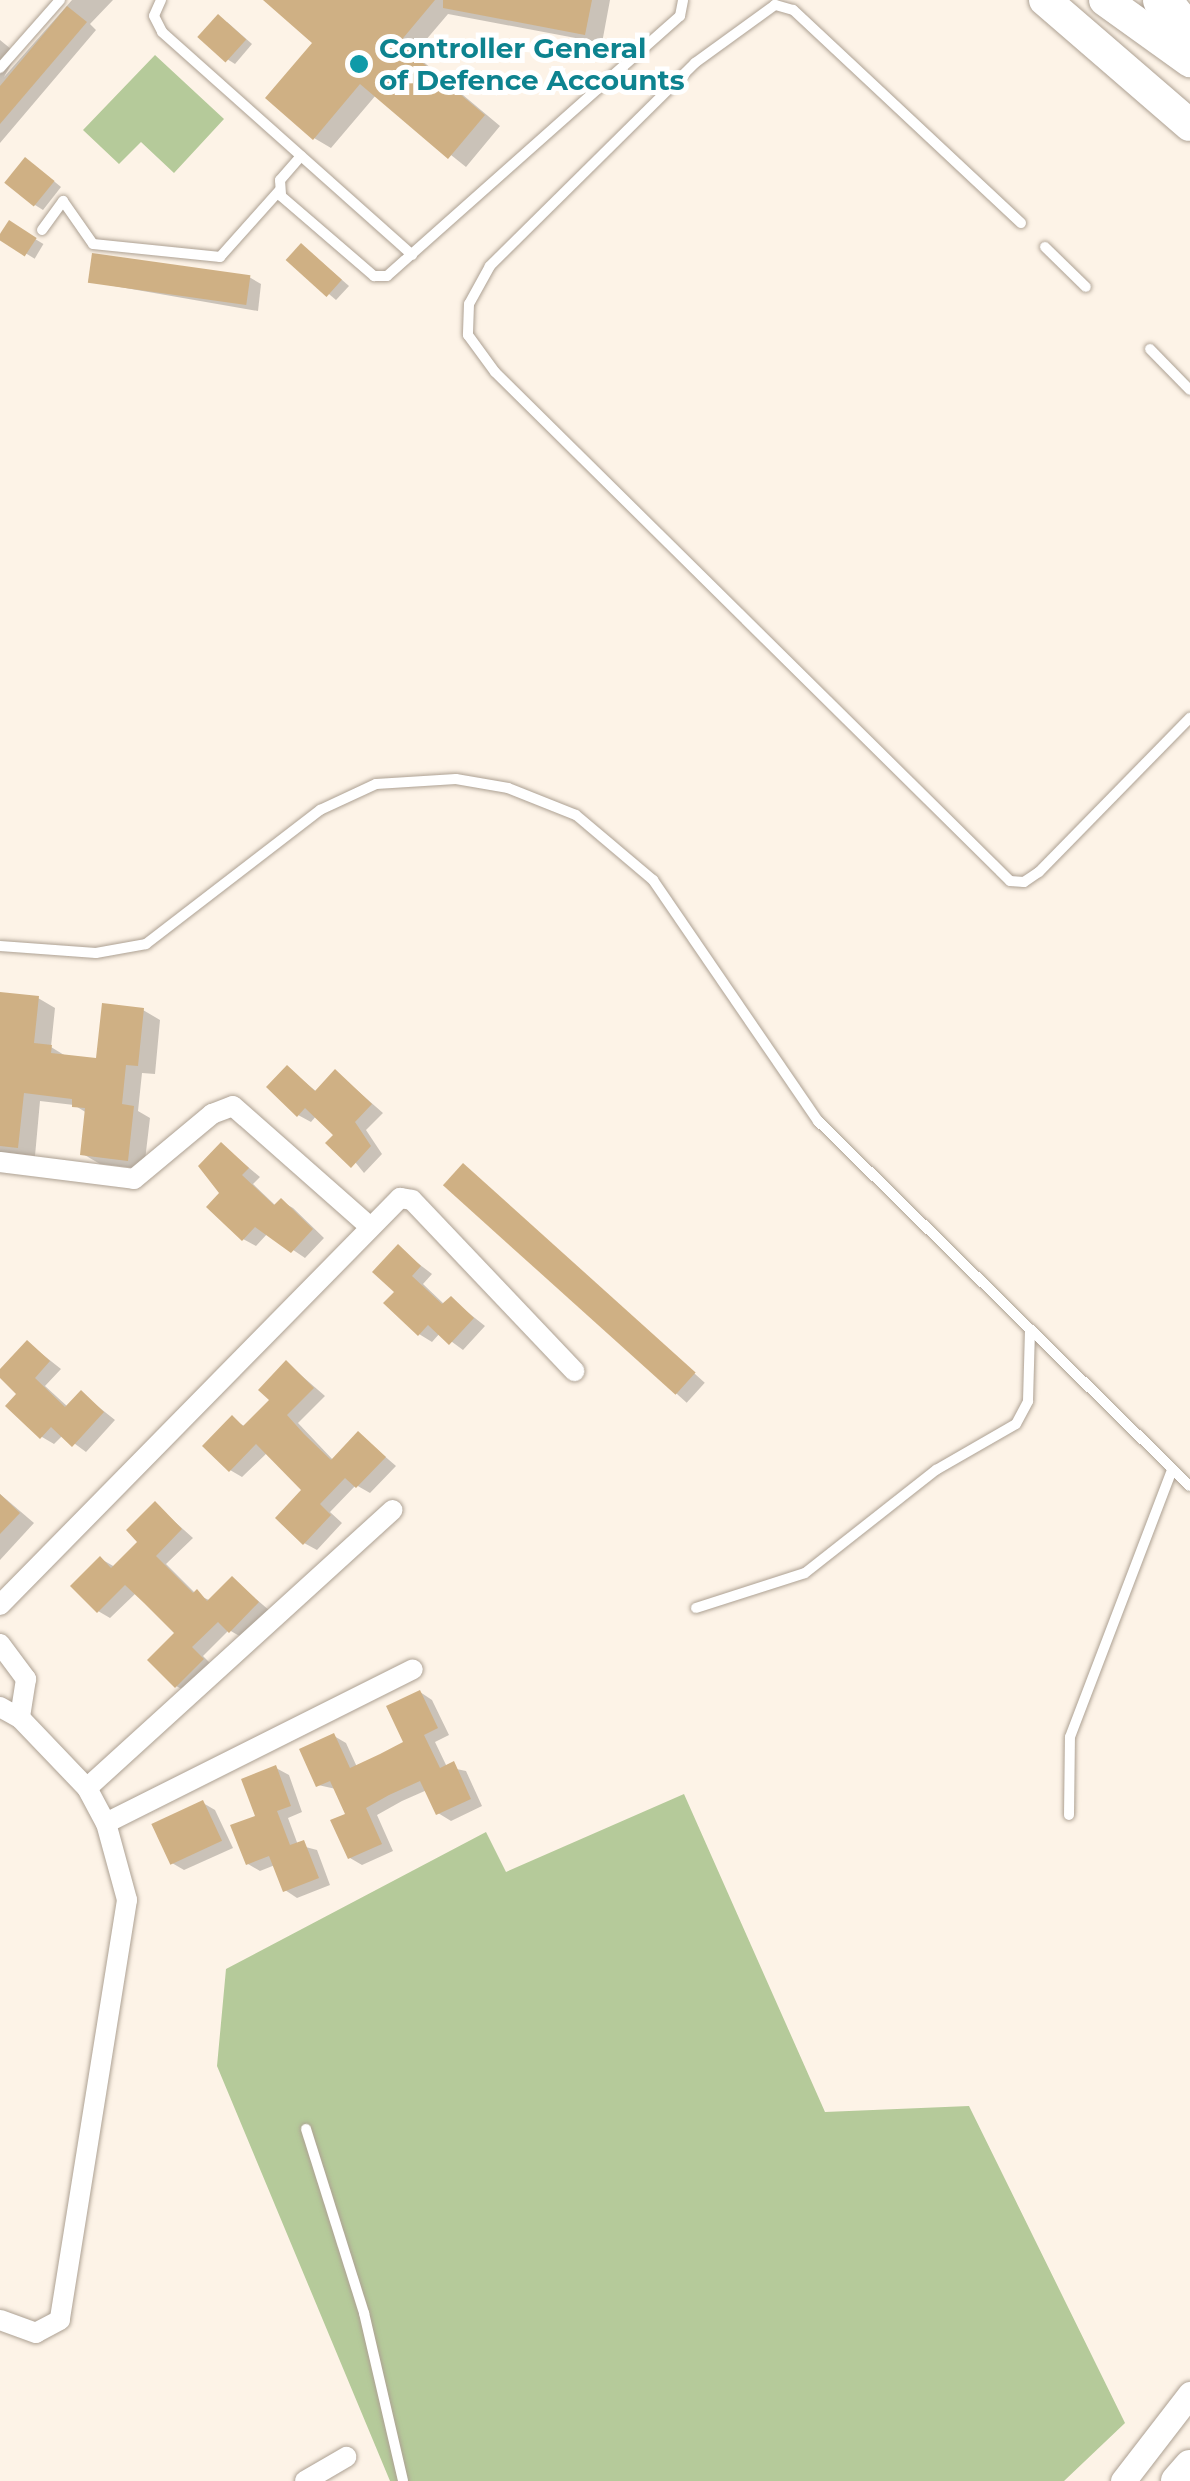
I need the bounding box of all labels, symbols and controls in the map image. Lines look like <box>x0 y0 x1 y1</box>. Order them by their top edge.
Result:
place label: Controller General of Defence Accounts <box>379 31 685 97</box>
marker: Controller General of Defence Accounts <box>348 53 370 75</box>

